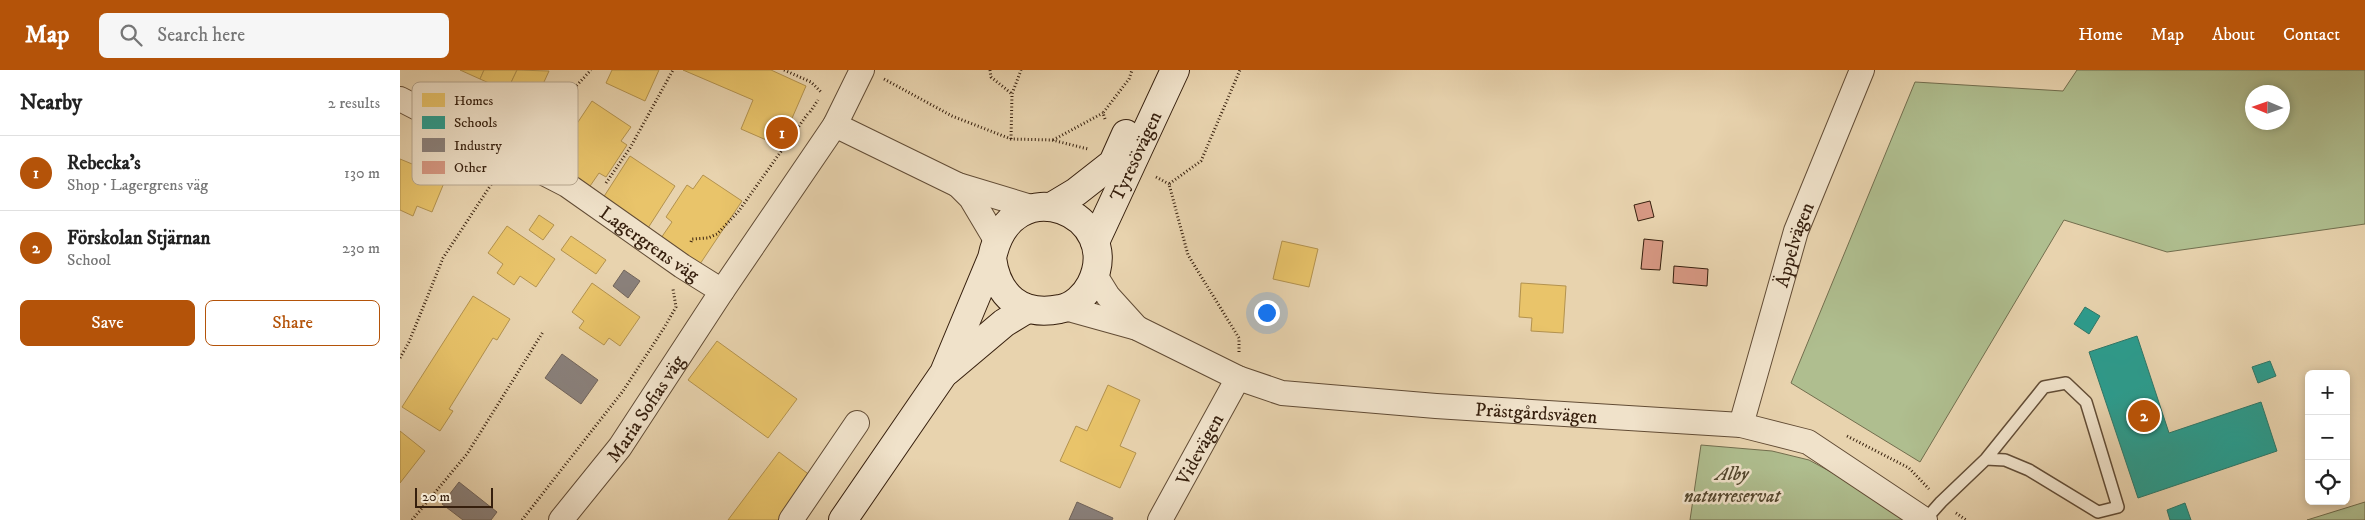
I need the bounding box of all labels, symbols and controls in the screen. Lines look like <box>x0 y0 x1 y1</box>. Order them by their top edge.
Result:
search box <box>99 13 449 58</box>
text: Map <box>25 20 69 50</box>
icon: search <box>117 21 145 49</box>
text: Search here <box>157 24 245 47</box>
text: Home <box>2078 24 2123 46</box>
text: Map <box>2151 24 2184 46</box>
text: About <box>2212 24 2255 46</box>
text: Contact <box>2283 24 2340 46</box>
legend <box>412 82 578 185</box>
north arrow <box>2245 85 2290 130</box>
text: Nearby <box>20 90 82 116</box>
text: Homes <box>454 92 494 110</box>
text: 2 results <box>328 93 380 113</box>
street label: Tyresövägen <box>1106 108 1167 205</box>
text: Schools <box>454 114 497 132</box>
pin: 1 <box>766 114 798 152</box>
text: Industry <box>454 137 502 155</box>
text: Rebecka’s <box>67 152 141 175</box>
text: Other <box>454 159 487 177</box>
text: 1 <box>33 163 39 183</box>
text: 130 m <box>344 163 380 183</box>
text: Shop · Lagergrens väg <box>67 175 208 195</box>
street label: Äppelvägen <box>1770 199 1820 290</box>
street label: Lagergrens väg <box>595 202 704 287</box>
text: Förskolan Stjärnan <box>67 227 210 250</box>
text: 2 <box>32 238 40 258</box>
text: 230 m <box>342 238 380 258</box>
text: School <box>67 250 111 270</box>
button: Save <box>20 300 195 346</box>
button: Share <box>205 300 380 346</box>
your location <box>1254 300 1280 326</box>
street label: Maria Sofias väg <box>602 350 690 467</box>
map controls <box>2305 370 2350 505</box>
button: + <box>2305 370 2350 415</box>
pin: 2 <box>2128 397 2160 435</box>
street label: Prästgårdsvägen <box>1474 398 1598 429</box>
street label: Videvägen <box>1171 410 1229 490</box>
button: − <box>2305 415 2350 460</box>
button: locate <box>2305 460 2350 505</box>
park label: Alby naturreservat <box>1684 463 1781 508</box>
scale bar <box>415 485 492 508</box>
text: 20 m <box>422 488 450 506</box>

